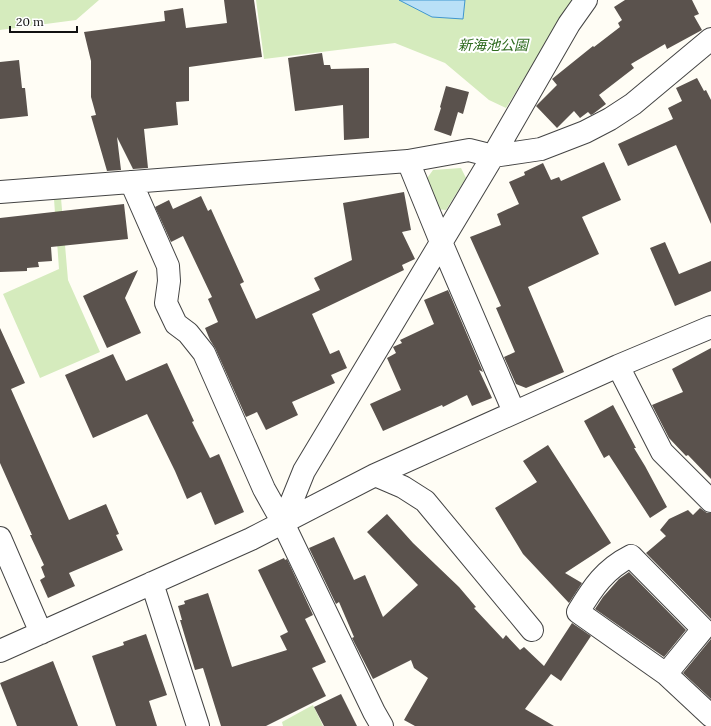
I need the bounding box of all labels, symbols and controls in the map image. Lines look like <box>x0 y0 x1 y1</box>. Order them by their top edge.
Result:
scale bar <box>10 8 77 34</box>
text: 20 m <box>16 14 44 29</box>
park label: 新海池公園 <box>458 36 530 54</box>

